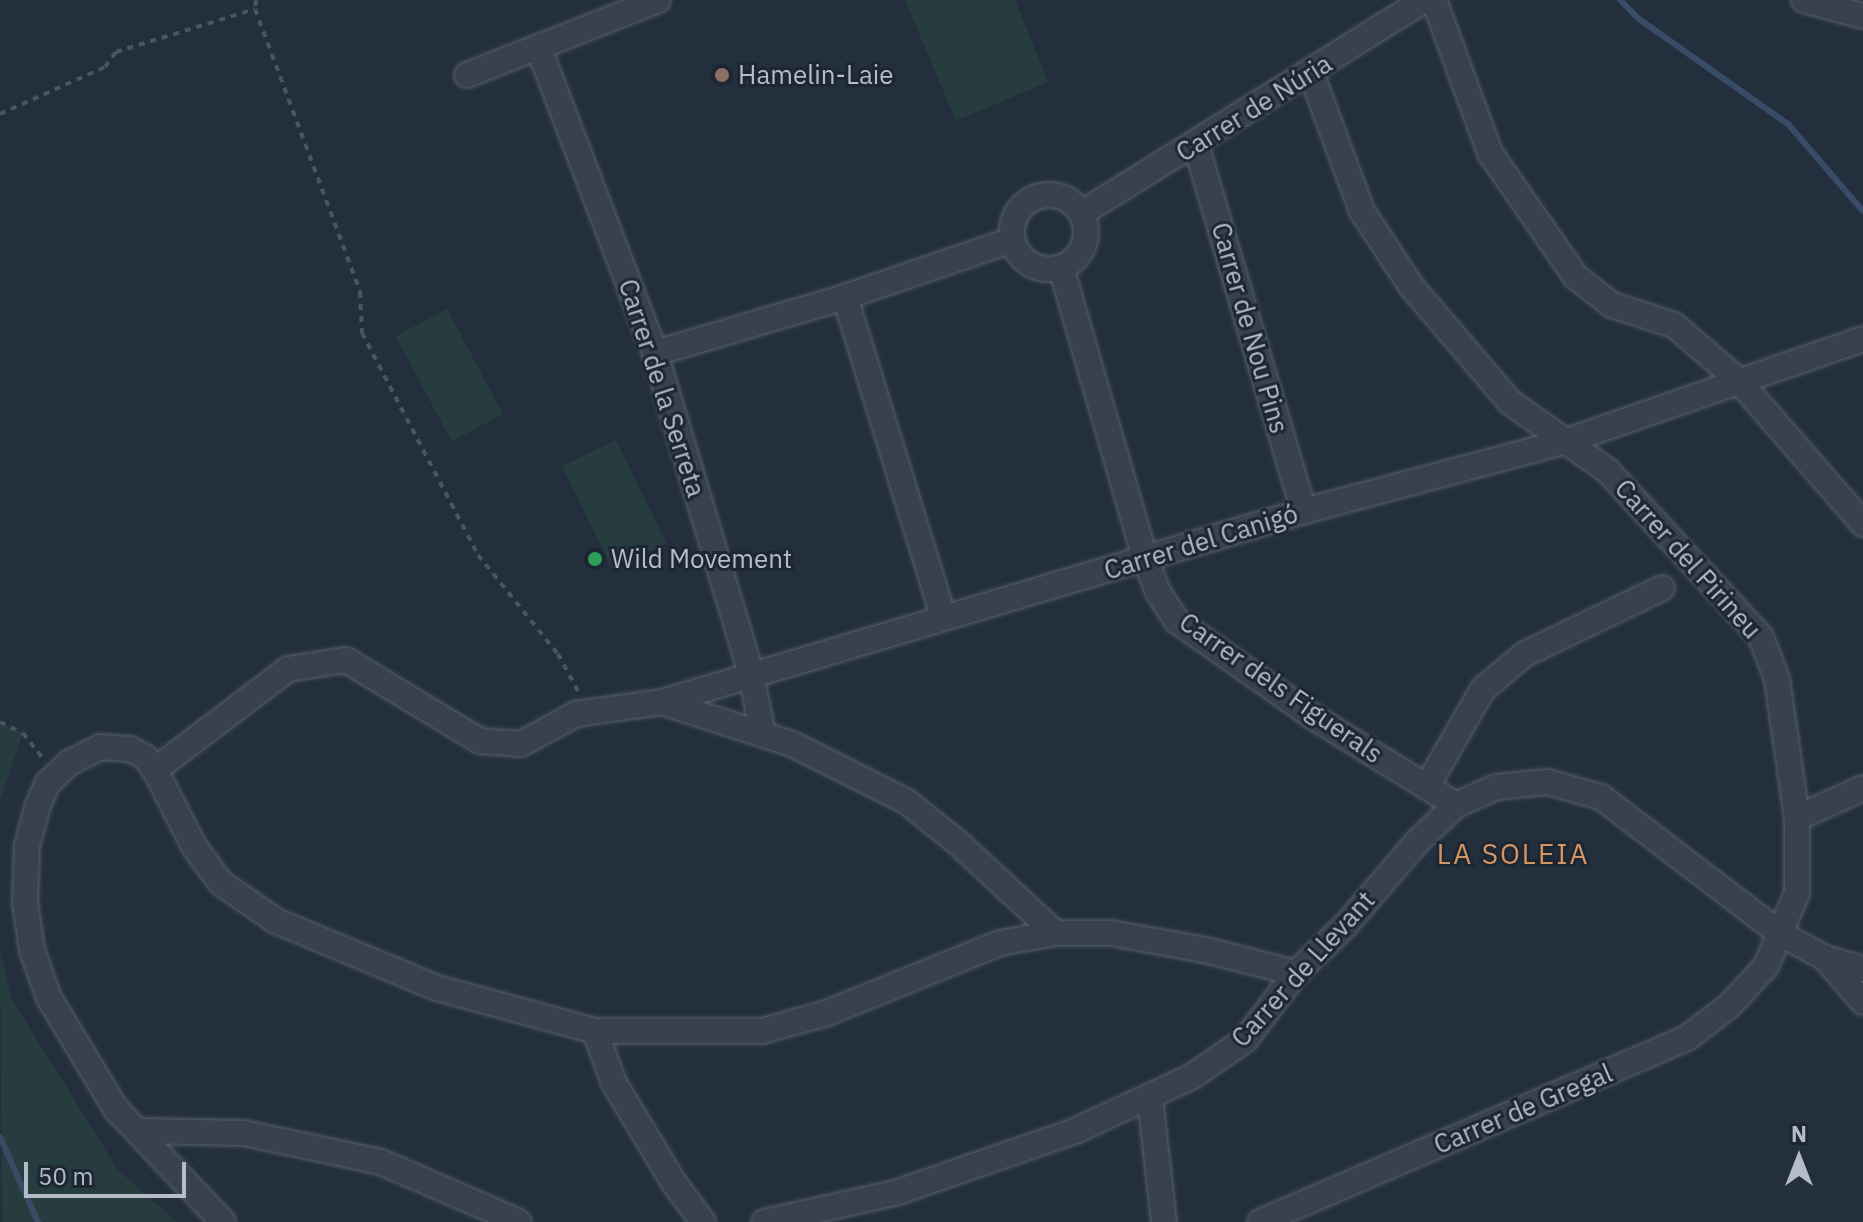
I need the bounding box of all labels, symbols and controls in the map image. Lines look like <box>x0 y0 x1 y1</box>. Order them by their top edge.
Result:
street label: Carrer de Núria <box>1170 48 1338 168</box>
place label: Hamelin-Laie <box>738 59 894 91</box>
marker: Hamelin-Laie <box>713 66 731 84</box>
street label: Carrer de Nou Pins <box>1205 219 1295 437</box>
street label: Carrer de la Serreta <box>612 275 712 501</box>
street label: Carrer del Pirineu <box>1608 473 1768 645</box>
street label: Carrer del Canigó <box>1100 498 1302 586</box>
place label: Wild Movement <box>611 543 792 575</box>
marker: Wild Movement <box>586 550 604 568</box>
street label: Carrer dels Figuerals <box>1173 606 1389 770</box>
district label: LA SOLEIA <box>1437 837 1589 871</box>
street label: Carrer de Llevant <box>1225 885 1381 1053</box>
street label: Carrer de Gregal <box>1429 1057 1617 1161</box>
north arrow <box>1759 1118 1839 1198</box>
text: N <box>1791 1119 1807 1148</box>
scale bar <box>28 1146 190 1196</box>
text: 50 m <box>38 1160 93 1192</box>

